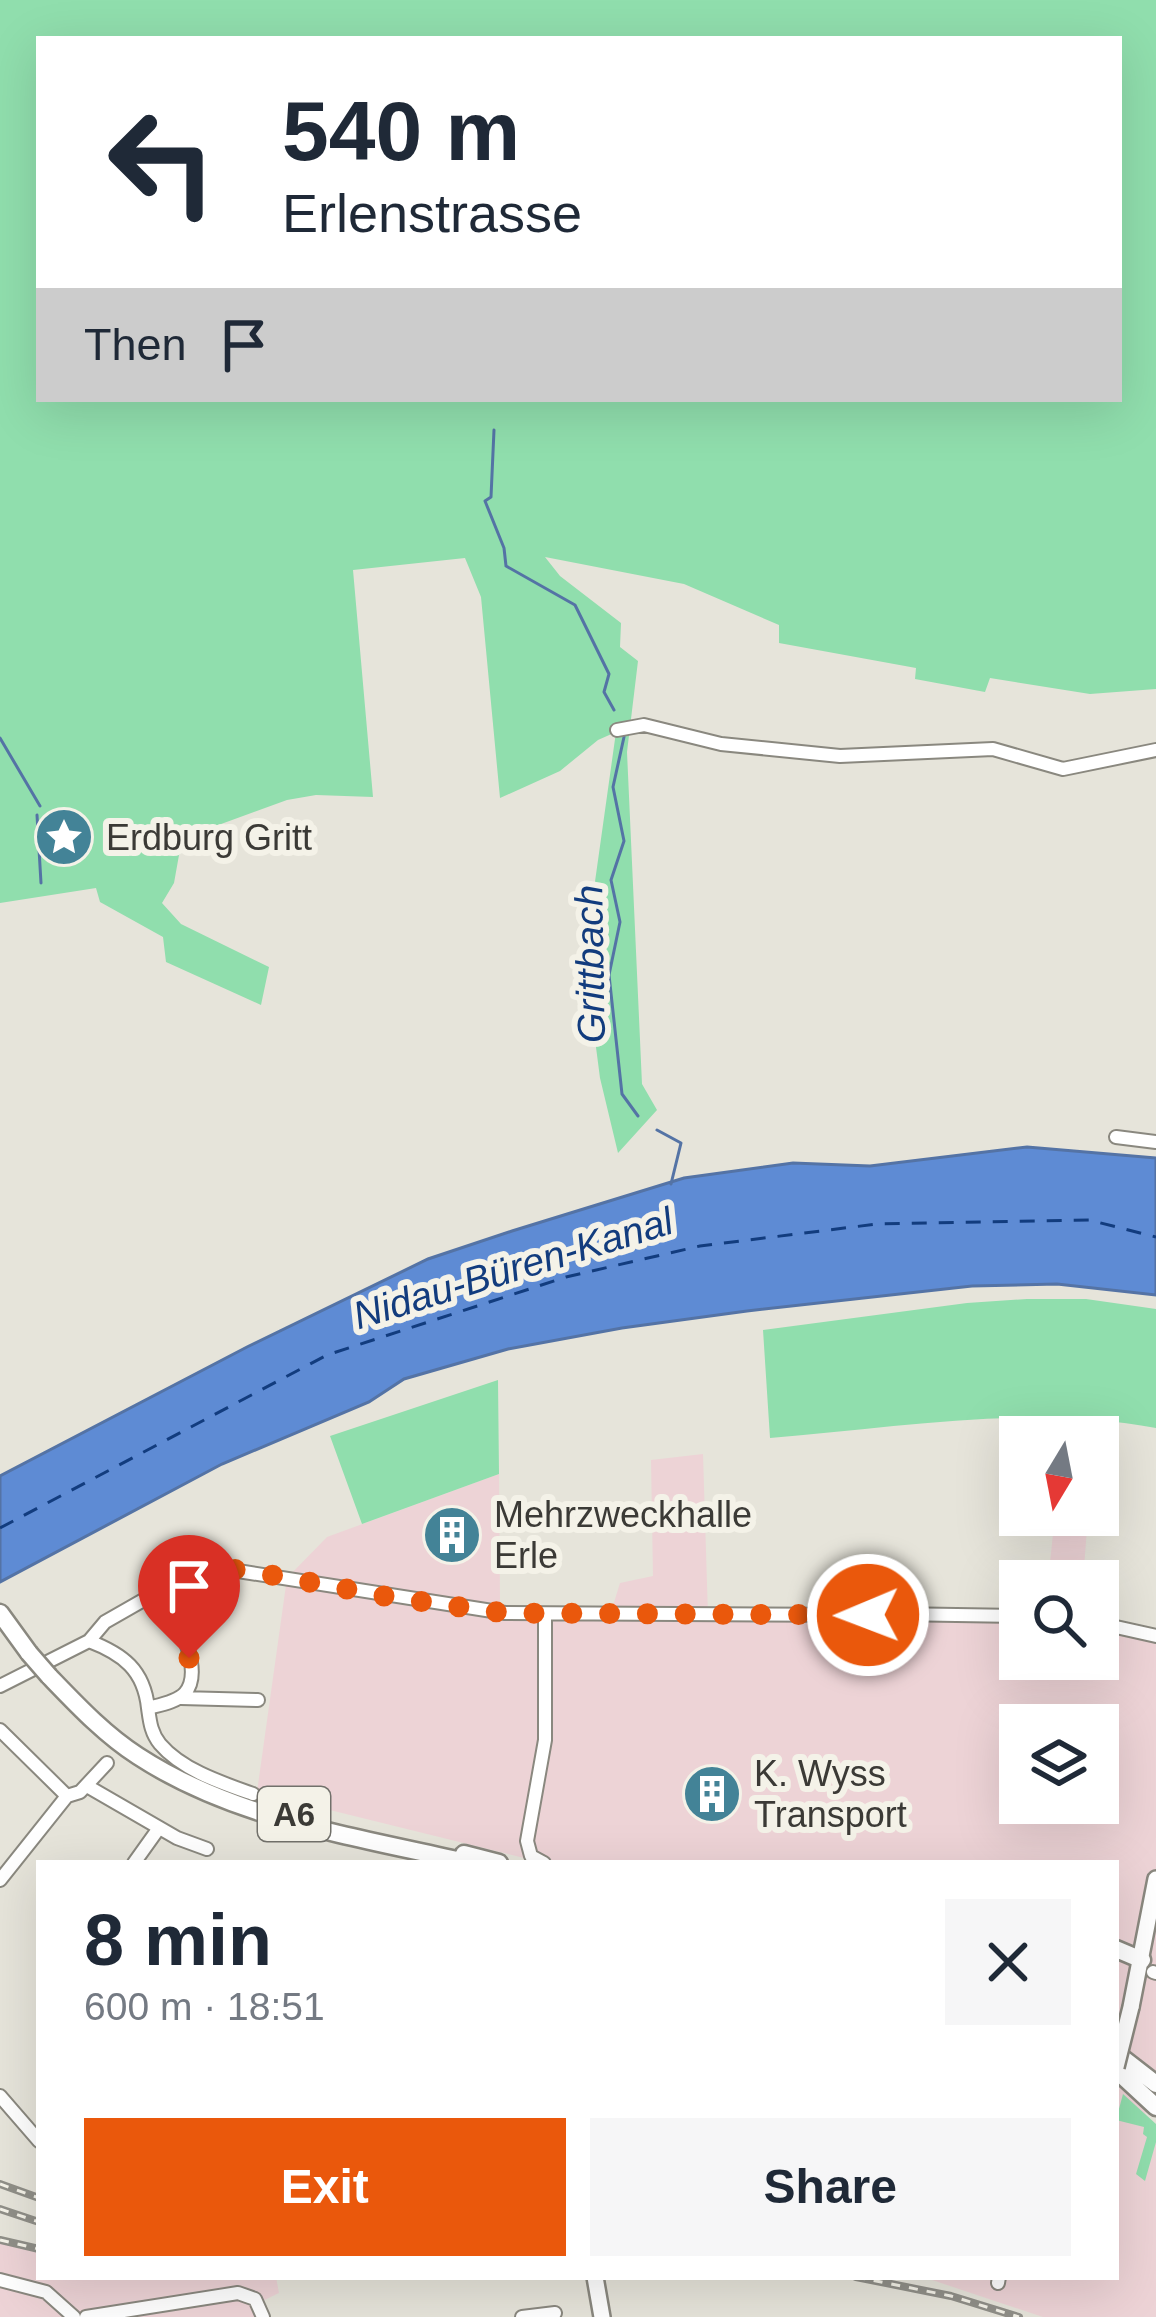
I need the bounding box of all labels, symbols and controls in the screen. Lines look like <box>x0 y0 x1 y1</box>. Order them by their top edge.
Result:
icon: left <box>84 84 240 240</box>
text: 540 m <box>282 84 520 178</box>
text: Erlenstrasse <box>282 183 582 243</box>
icon: arrive <box>211 312 277 378</box>
text: Then <box>84 319 187 370</box>
place icon: Erdburg Gritt <box>33 806 95 868</box>
place label: Erdburg Gritt <box>106 817 312 858</box>
water label: Grittbach <box>567 885 613 1043</box>
water label: Nidau-Büren-Kanal <box>348 1199 679 1337</box>
north arrow <box>999 1416 1119 1536</box>
map controls <box>999 1416 1119 1824</box>
place label: Mehrzweckhalle Erle <box>494 1494 752 1576</box>
building icon: Mehrzweckhalle Erle <box>421 1504 483 1566</box>
pin <box>138 1535 240 1658</box>
position arrow <box>805 1552 931 1678</box>
icon: arrive <box>156 1553 222 1619</box>
button: search <box>999 1560 1119 1680</box>
button: layers <box>999 1704 1119 1824</box>
place label: K. Wyss Transport <box>754 1753 907 1835</box>
building icon: K. Wyss Transport <box>681 1763 743 1825</box>
road number: A6 <box>258 1787 330 1841</box>
button: close <box>945 1899 1071 2025</box>
text: 8 min <box>84 1900 272 1980</box>
text: 600 m · 18:51 <box>84 1985 325 2028</box>
button: Exit <box>84 2118 566 2256</box>
button: Share <box>590 2118 1071 2256</box>

